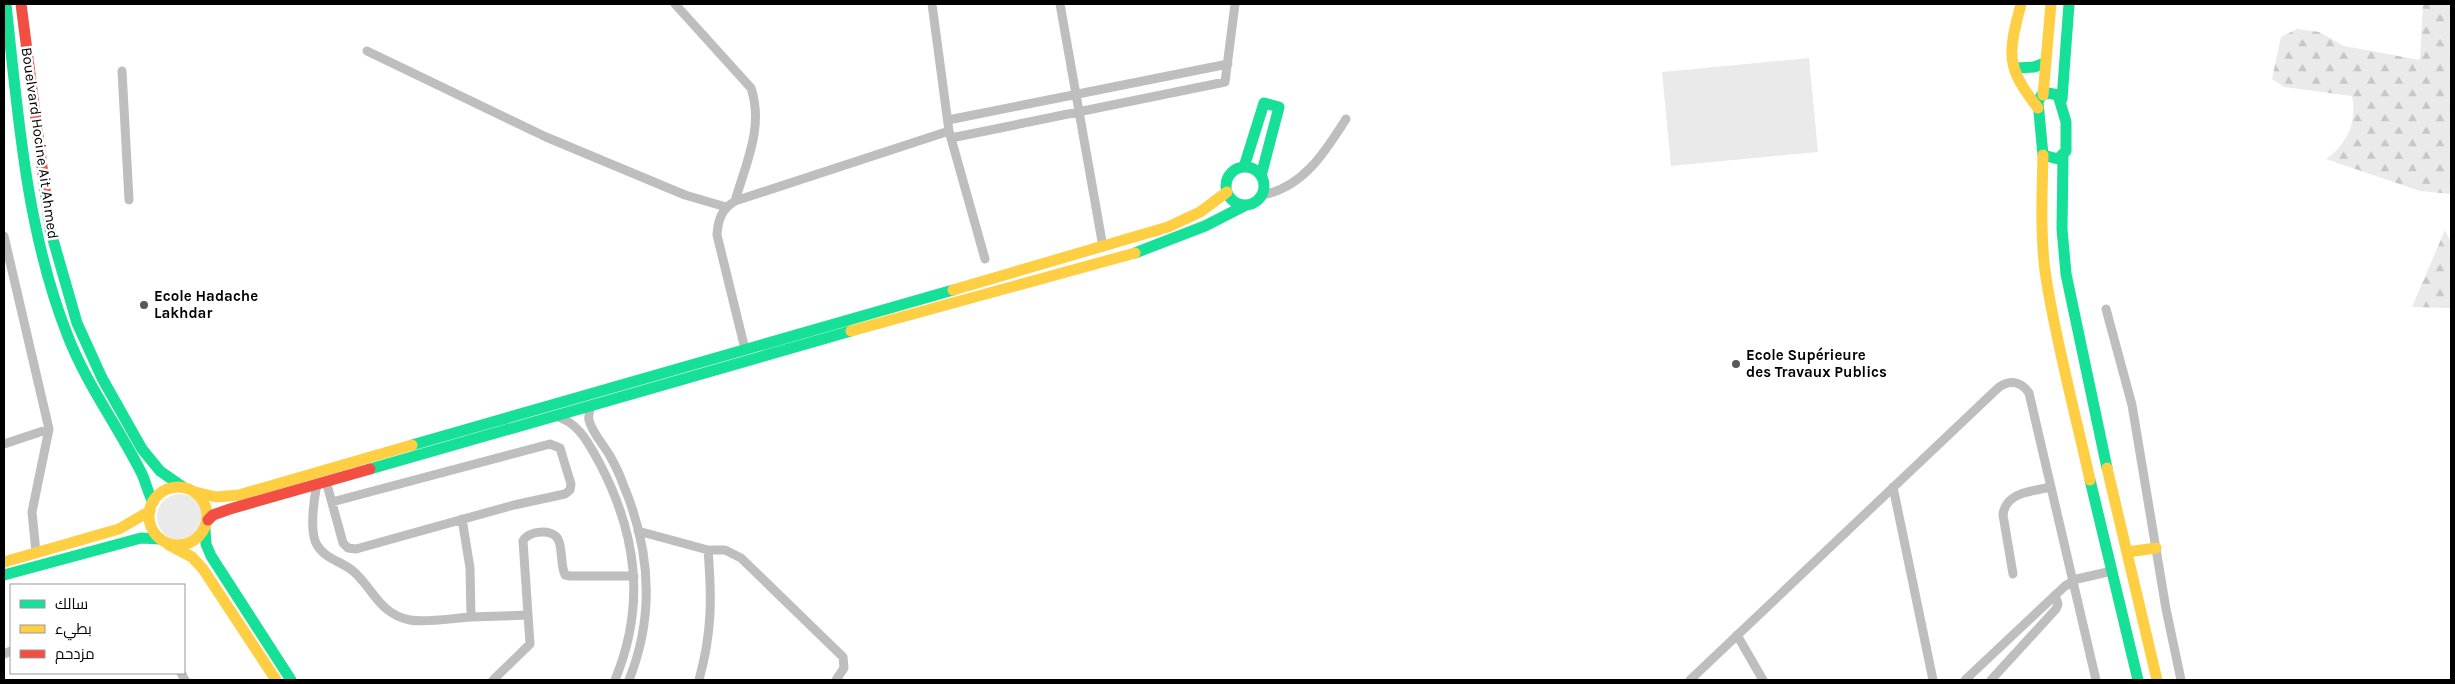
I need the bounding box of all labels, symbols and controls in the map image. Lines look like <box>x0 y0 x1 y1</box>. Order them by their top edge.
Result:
street label: Bouelvard Hocine Ait Ahmed <box>18 46 62 240</box>
place label: Ecole Hadache Lakhdar <box>154 287 258 322</box>
marker: Ecole Hadache Lakhdar <box>138 299 150 311</box>
place label: Ecole Supérieure des Travaux Publics <box>1746 346 1887 381</box>
marker: Ecole Supérieure des Travaux Publics <box>1730 358 1742 370</box>
legend <box>10 584 185 674</box>
text: سالك <box>55 595 88 613</box>
text: بطيء <box>55 620 92 641</box>
text: مزدحم <box>55 645 95 664</box>

